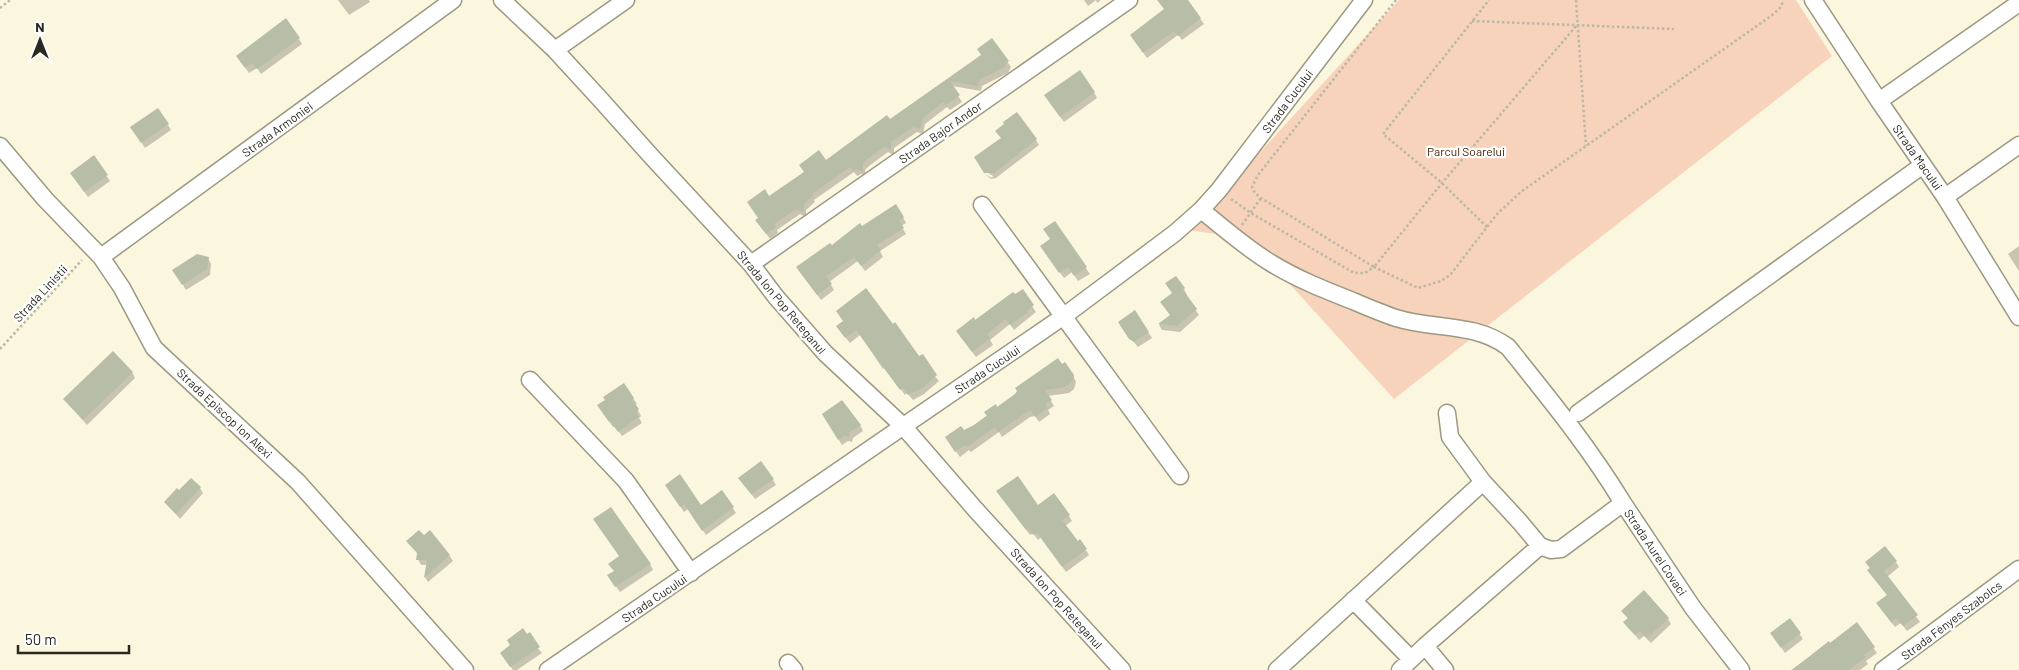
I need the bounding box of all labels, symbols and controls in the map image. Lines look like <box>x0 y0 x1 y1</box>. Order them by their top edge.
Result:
north arrow <box>15 15 65 65</box>
text: N <box>35 18 45 35</box>
street label: Strada Cucului <box>1259 67 1315 135</box>
street label: Strada Bajor Andor <box>896 98 985 166</box>
street label: Strada Armoniei <box>239 99 315 159</box>
street label: Strada Macului <box>1890 122 1946 192</box>
park label: Parcul Soarelui <box>1427 144 1505 158</box>
street label: Strada Ion Pop Reteganul <box>735 248 829 356</box>
street label: Strada Linistii <box>10 262 70 324</box>
street label: Strada Cucului <box>952 342 1022 396</box>
street label: Strada Episcop Ion Alexi <box>175 365 275 461</box>
street label: Strada Aurel Covaci <box>1622 506 1690 598</box>
street label: Strada Ion Pop Reteganul <box>1008 545 1106 651</box>
street label: Strada Cucului <box>619 571 689 625</box>
street label: Strada Fényes Szabolcs <box>1898 578 2004 662</box>
scale bar <box>18 622 129 654</box>
text: 50 m <box>25 630 57 648</box>

